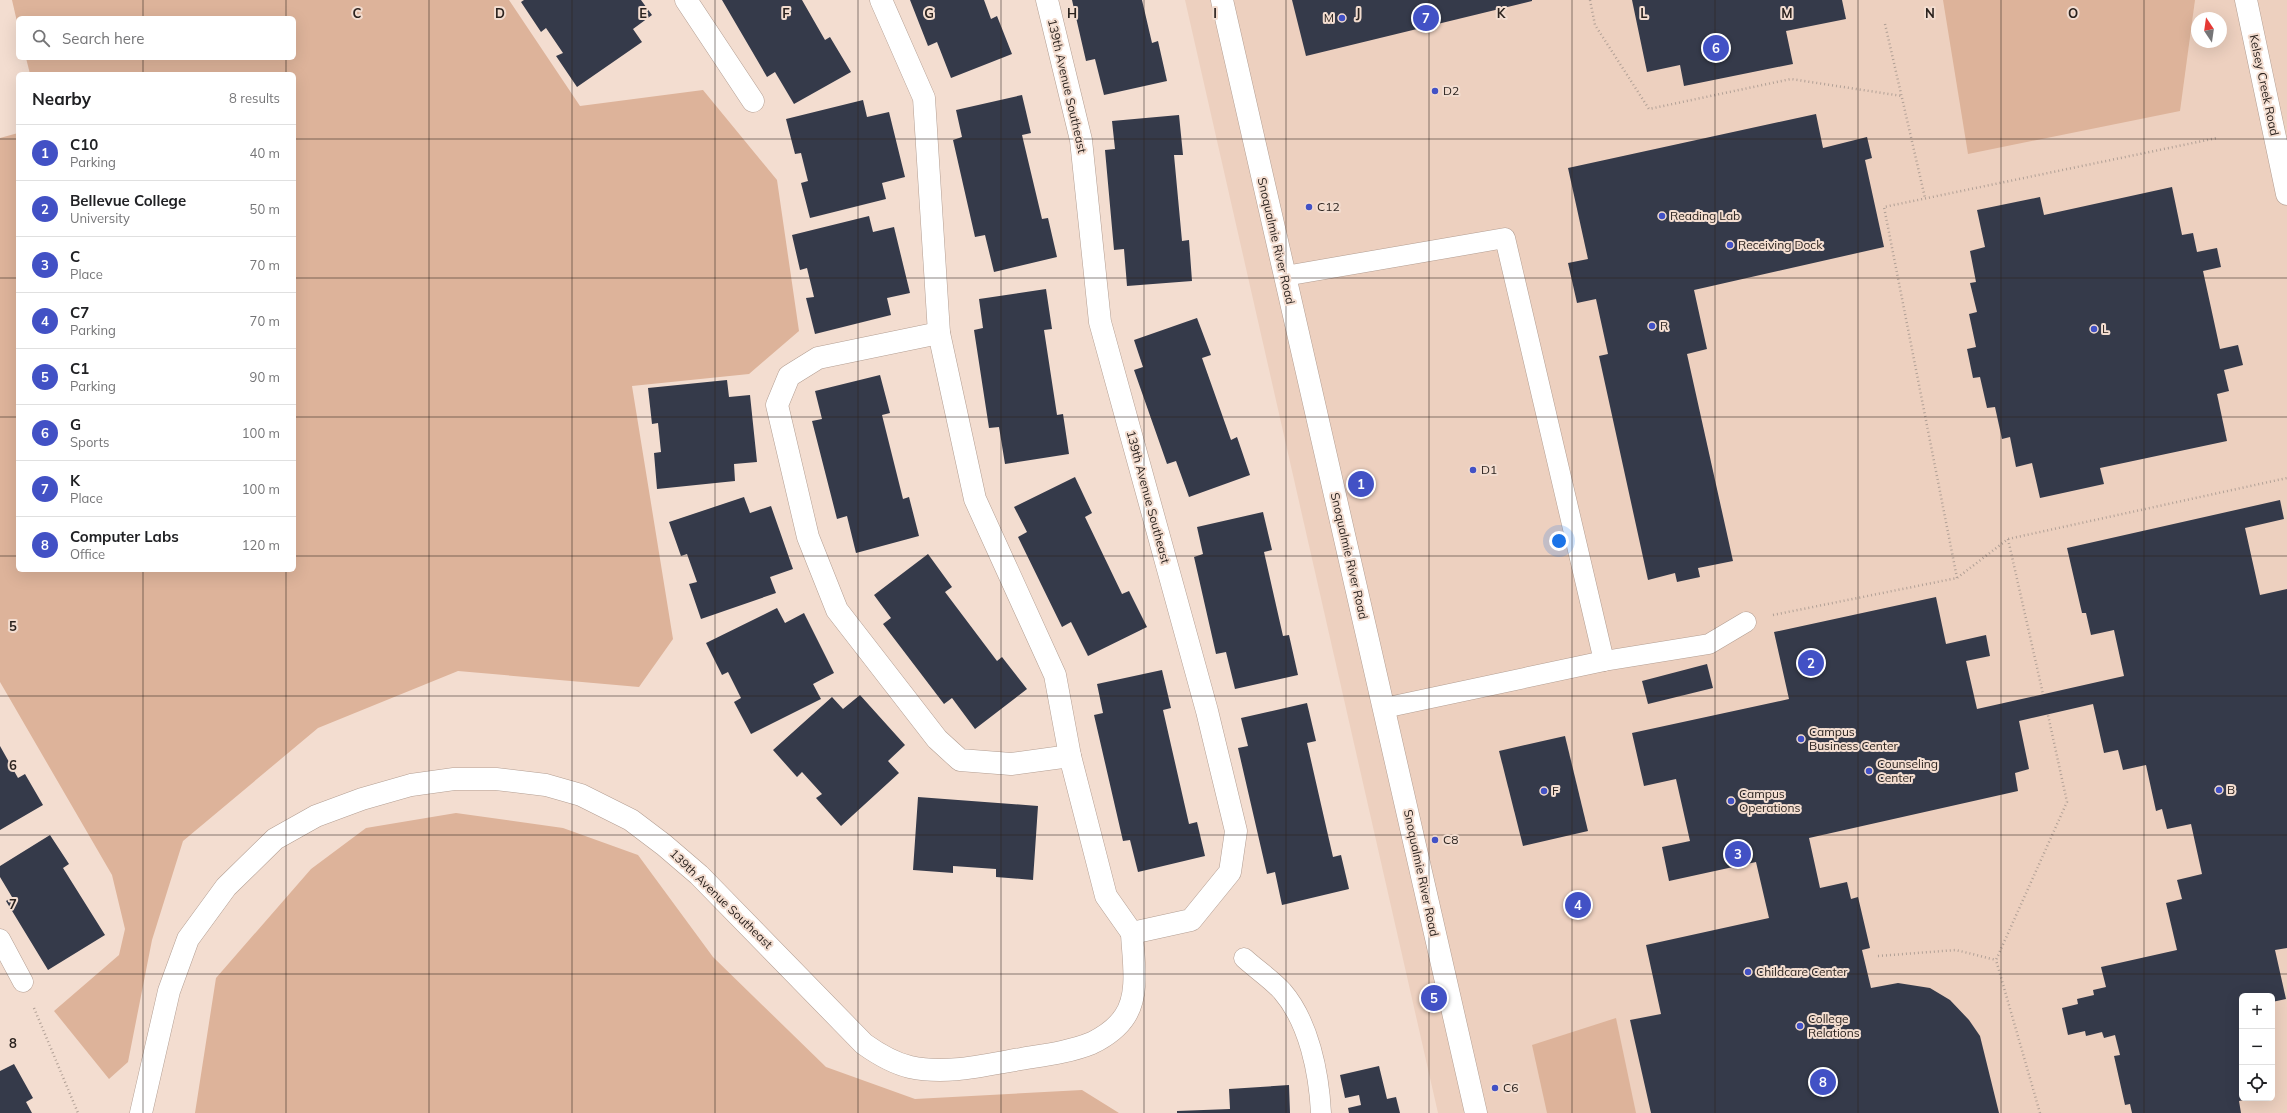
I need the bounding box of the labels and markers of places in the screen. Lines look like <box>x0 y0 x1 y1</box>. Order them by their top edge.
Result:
pin: 7 <box>1413 3 1439 33</box>
place label: M <box>1324 10 1334 25</box>
marker: M <box>1337 13 1347 23</box>
pin: 6 <box>1703 33 1729 63</box>
place label: D2 <box>1443 83 1459 98</box>
marker: D2 <box>1430 86 1440 96</box>
place label: C12 <box>1317 199 1340 214</box>
marker: C12 <box>1304 202 1314 212</box>
place label: Reading Lab <box>1670 208 1740 223</box>
marker: Reading Lab <box>1657 211 1667 221</box>
place label: Receiving Dock <box>1738 237 1823 252</box>
marker: Receiving Dock <box>1725 240 1735 250</box>
place label: R <box>1660 318 1668 333</box>
marker: R <box>1647 321 1657 331</box>
place label: L <box>2102 321 2109 336</box>
marker: L <box>2089 324 2099 334</box>
place label: D1 <box>1481 462 1497 477</box>
marker: D1 <box>1468 465 1478 475</box>
pin: 1 <box>1348 469 1374 499</box>
pin: 2 <box>1798 648 1824 678</box>
place label: Campus Business Center <box>1809 724 1899 753</box>
marker: Campus Business Center <box>1796 734 1806 744</box>
place label: Counseling Center <box>1877 756 1938 785</box>
marker: Counseling Center <box>1864 766 1874 776</box>
place label: B <box>2227 782 2235 797</box>
place label: F <box>1552 783 1559 798</box>
marker: B <box>2214 785 2224 795</box>
marker: F <box>1539 786 1549 796</box>
place label: Campus Operations <box>1739 786 1800 815</box>
marker: Campus Operations <box>1726 796 1736 806</box>
place label: C8 <box>1443 832 1458 847</box>
marker: C8 <box>1430 835 1440 845</box>
pin: 3 <box>1725 839 1751 869</box>
pin: 4 <box>1565 890 1591 920</box>
place label: Childcare Center <box>1756 964 1848 979</box>
marker: Childcare Center <box>1743 967 1753 977</box>
pin: 5 <box>1421 983 1447 1013</box>
place label: College Relations <box>1808 1011 1860 1040</box>
marker: College Relations <box>1795 1021 1805 1031</box>
pin: 8 <box>1810 1067 1836 1097</box>
place label: C6 <box>1503 1080 1518 1095</box>
marker: C6 <box>1490 1083 1500 1093</box>

